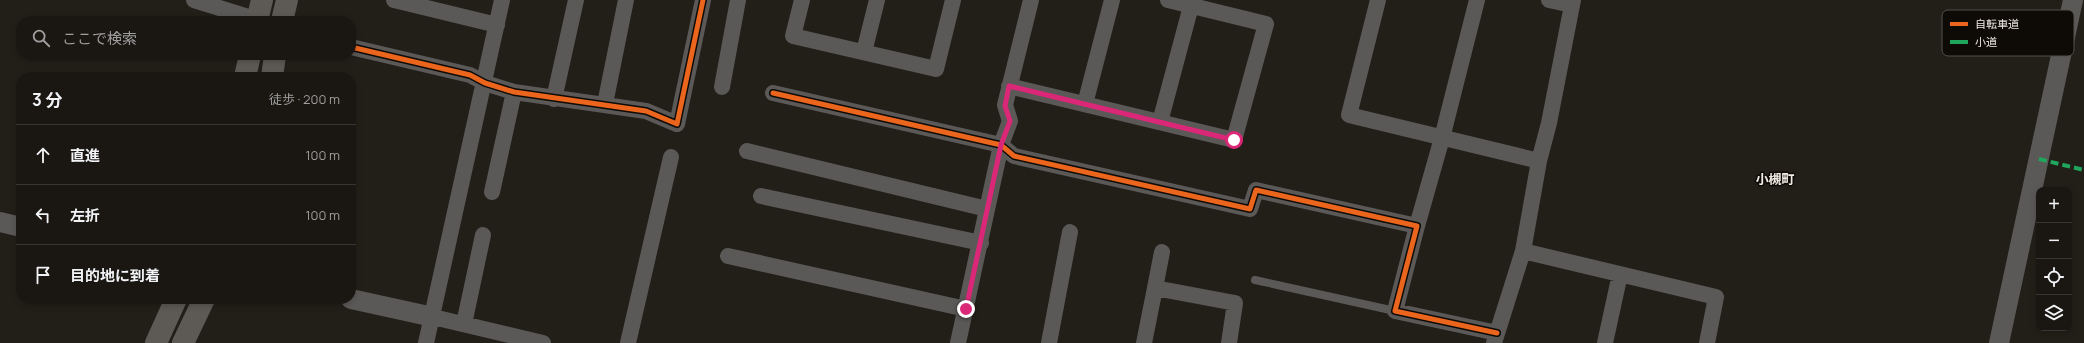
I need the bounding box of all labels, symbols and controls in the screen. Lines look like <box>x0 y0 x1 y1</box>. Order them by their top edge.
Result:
legend <box>1942 10 2074 56</box>
search box <box>16 16 356 60</box>
text: 自転車道 <box>1975 16 2019 31</box>
icon: search <box>30 27 52 49</box>
text: ここで検索 <box>62 28 137 49</box>
text: 小道 <box>1975 34 1997 49</box>
text: 3 分 <box>32 88 62 111</box>
text: 徒歩 · 200 m <box>269 90 340 108</box>
route start <box>1225 131 1243 149</box>
icon: ahead <box>32 144 54 166</box>
text: 直進 <box>70 145 100 166</box>
text: 100 m <box>305 146 340 164</box>
district label: 小槻町 <box>1755 170 1795 188</box>
map controls <box>2036 187 2072 331</box>
button: + <box>2036 187 2072 223</box>
icon: left <box>32 204 54 226</box>
text: 左折 <box>70 205 100 226</box>
text: 100 m <box>305 206 340 224</box>
button: − <box>2036 223 2072 259</box>
button: locate <box>2036 259 2072 295</box>
icon: arrive <box>32 264 54 286</box>
text: 目的地に到着 <box>70 265 160 286</box>
button: layers <box>2036 295 2072 331</box>
route end <box>957 300 975 318</box>

